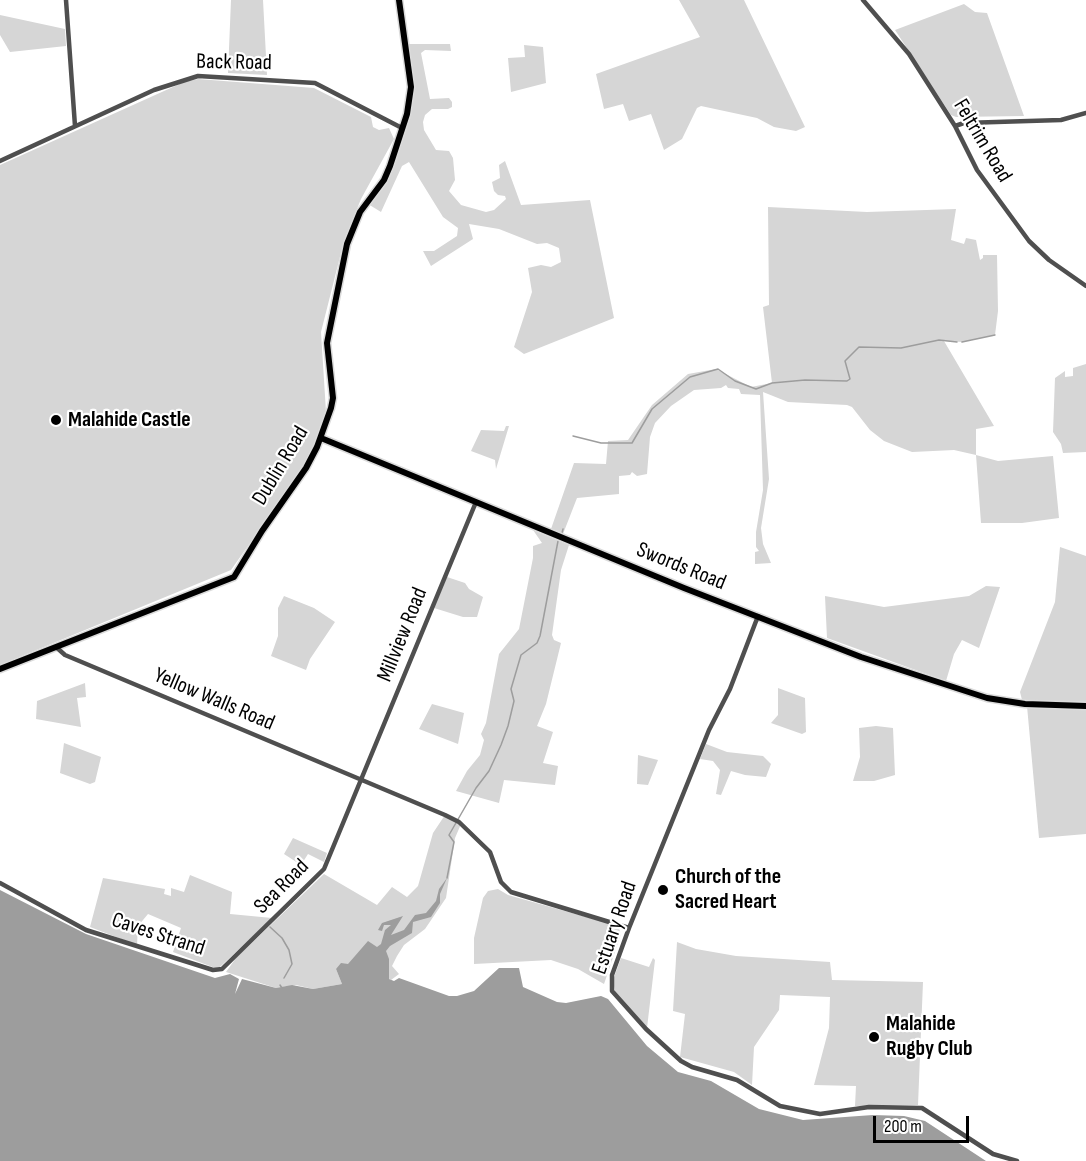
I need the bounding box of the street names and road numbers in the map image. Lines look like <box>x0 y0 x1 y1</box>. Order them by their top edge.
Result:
street label: Back Road <box>196 49 272 77</box>
street label: Feltrim Road <box>947 95 1017 187</box>
street label: Dublin Road <box>247 422 315 510</box>
street label: Swords Road <box>632 537 730 597</box>
street label: Millview Road <box>372 584 434 686</box>
street label: Yellow Walls Road <box>150 663 278 737</box>
street label: Sea Road <box>249 854 315 920</box>
street label: Estuary Road <box>587 878 643 978</box>
street label: Caves Strand <box>108 908 208 962</box>

